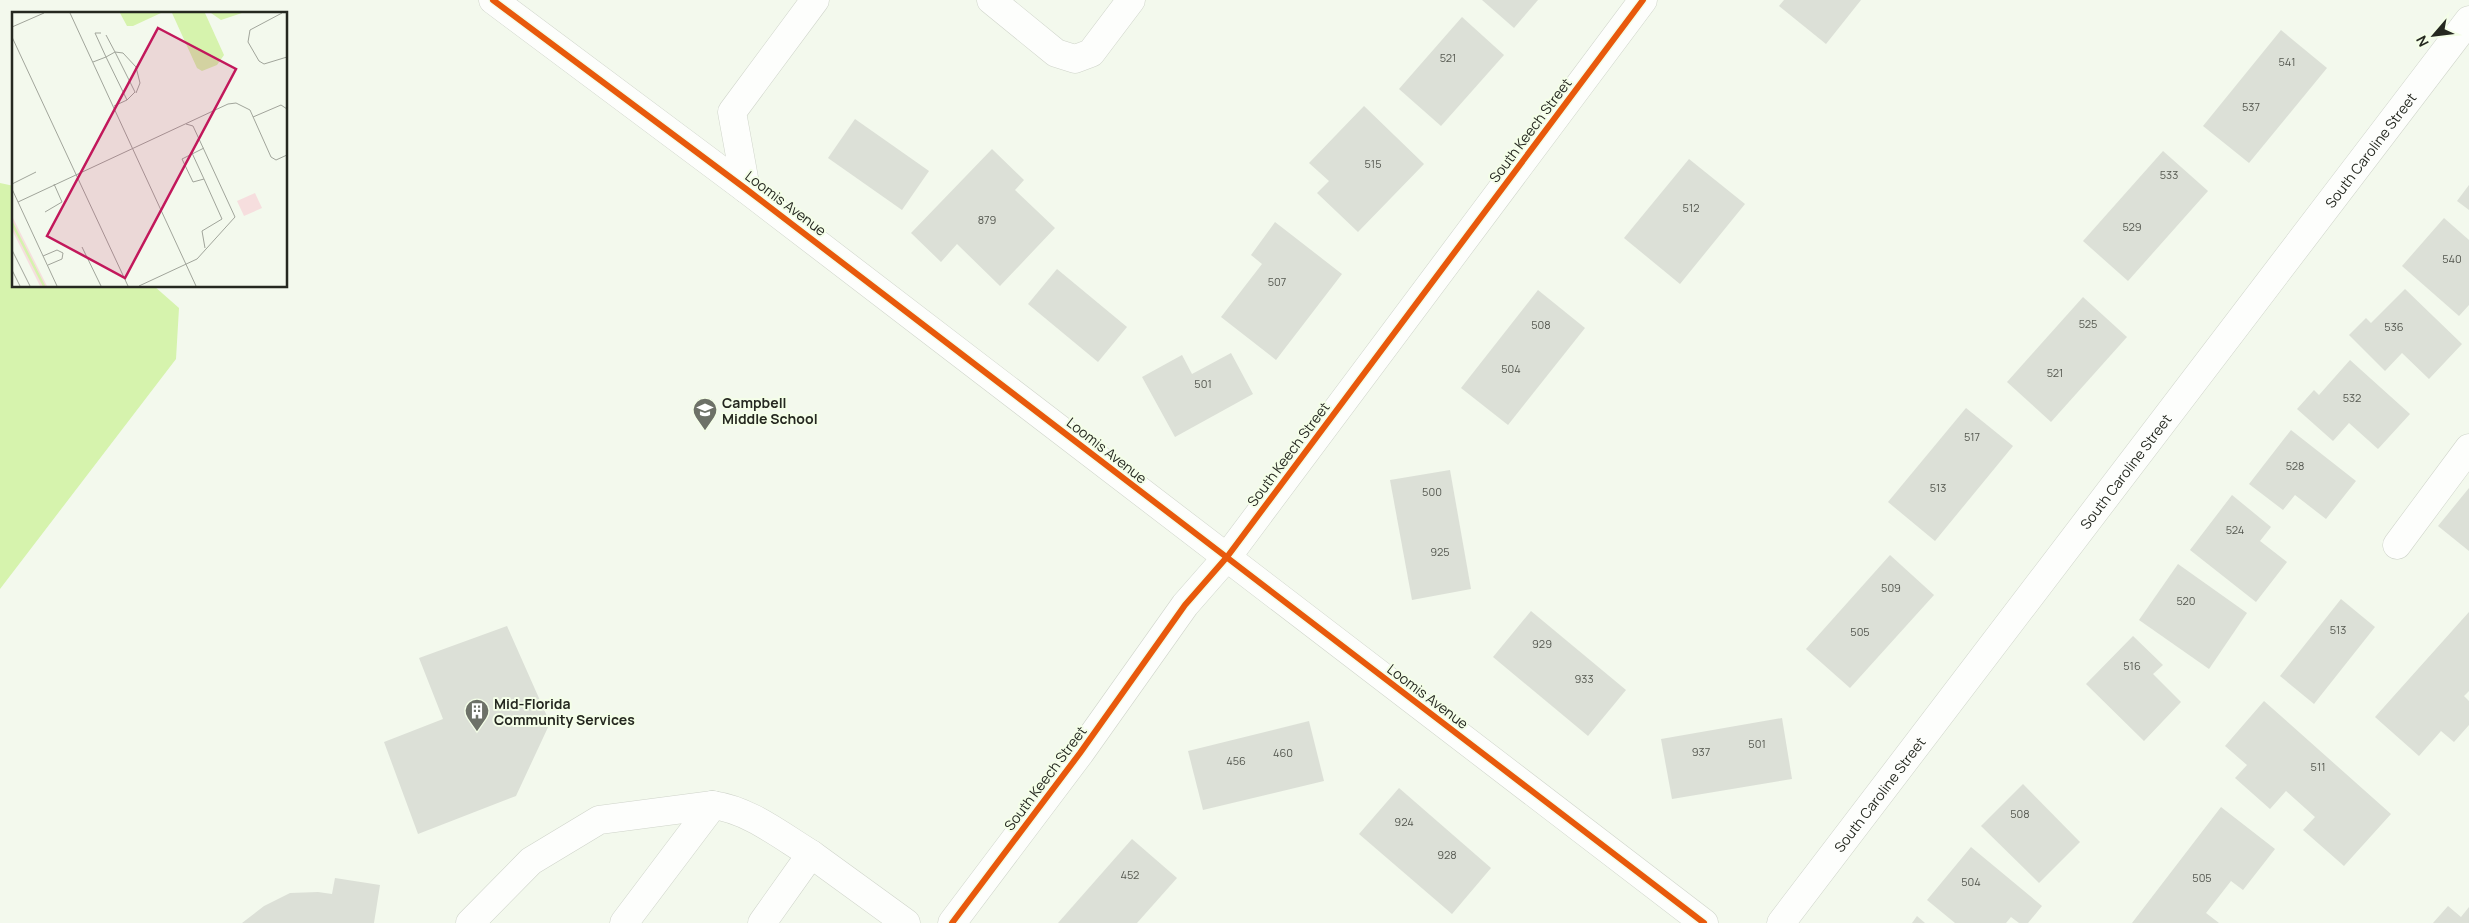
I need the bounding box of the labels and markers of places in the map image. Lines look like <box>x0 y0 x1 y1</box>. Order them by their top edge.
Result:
place label: Campbell Middle School <box>722 393 818 428</box>
school or university icon: Campbell Middle School <box>692 397 718 431</box>
place label: Mid-Florida Community Services <box>494 694 635 729</box>
building icon: Mid-Florida Community Services <box>464 698 490 732</box>

